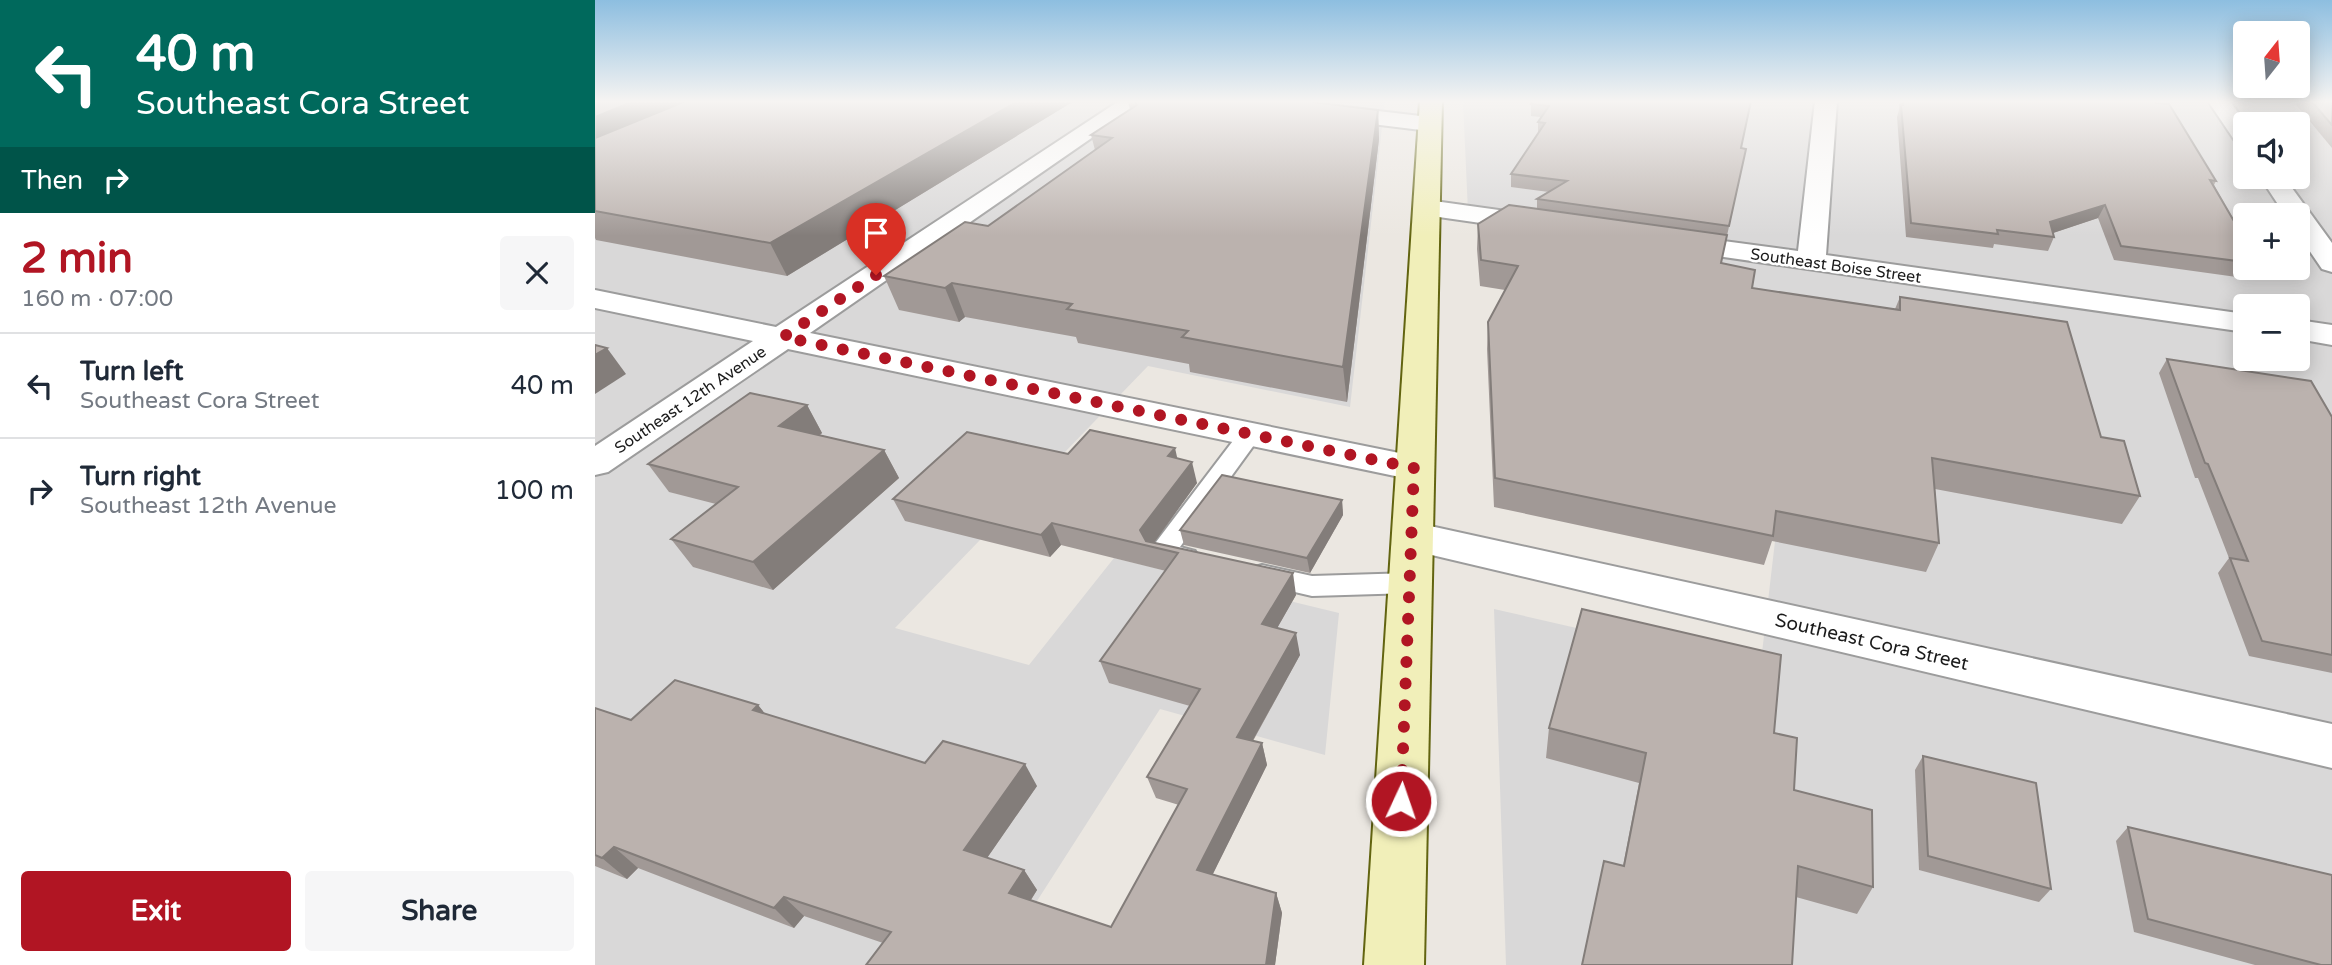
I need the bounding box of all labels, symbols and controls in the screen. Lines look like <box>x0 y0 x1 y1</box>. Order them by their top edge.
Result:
north arrow <box>2233 21 2310 98</box>
map controls <box>2233 21 2310 371</box>
text: 40 m <box>136 25 255 84</box>
icon: left <box>21 28 112 119</box>
text: Southeast Cora Street <box>136 85 469 123</box>
button: sound <box>2233 112 2310 189</box>
icon: right <box>97 161 135 199</box>
text: Then <box>21 165 83 196</box>
pin <box>846 203 906 275</box>
button: + <box>2233 203 2310 280</box>
icon: arrive <box>857 214 895 252</box>
text: 2 min <box>21 233 133 284</box>
button: close <box>500 236 574 310</box>
street label: Southeast Boise Street <box>1749 244 1923 288</box>
text: 160 m · 07:00 <box>21 285 173 313</box>
button: − <box>2233 294 2310 371</box>
street label: Southeast 12th Avenue <box>611 342 770 458</box>
text: Turn left <box>80 356 183 387</box>
icon: left <box>21 367 59 405</box>
text: 40 m <box>511 370 574 401</box>
text: Southeast Cora Street <box>80 387 320 415</box>
text: Turn right <box>80 461 201 492</box>
icon: right <box>21 472 59 510</box>
text: 100 m <box>494 475 574 506</box>
text: Southeast 12th Avenue <box>80 492 337 520</box>
street label: Southeast Cora Street <box>1773 609 1971 675</box>
position arrow <box>1364 764 1438 838</box>
button: Exit <box>21 871 291 951</box>
button: Share <box>305 871 574 951</box>

